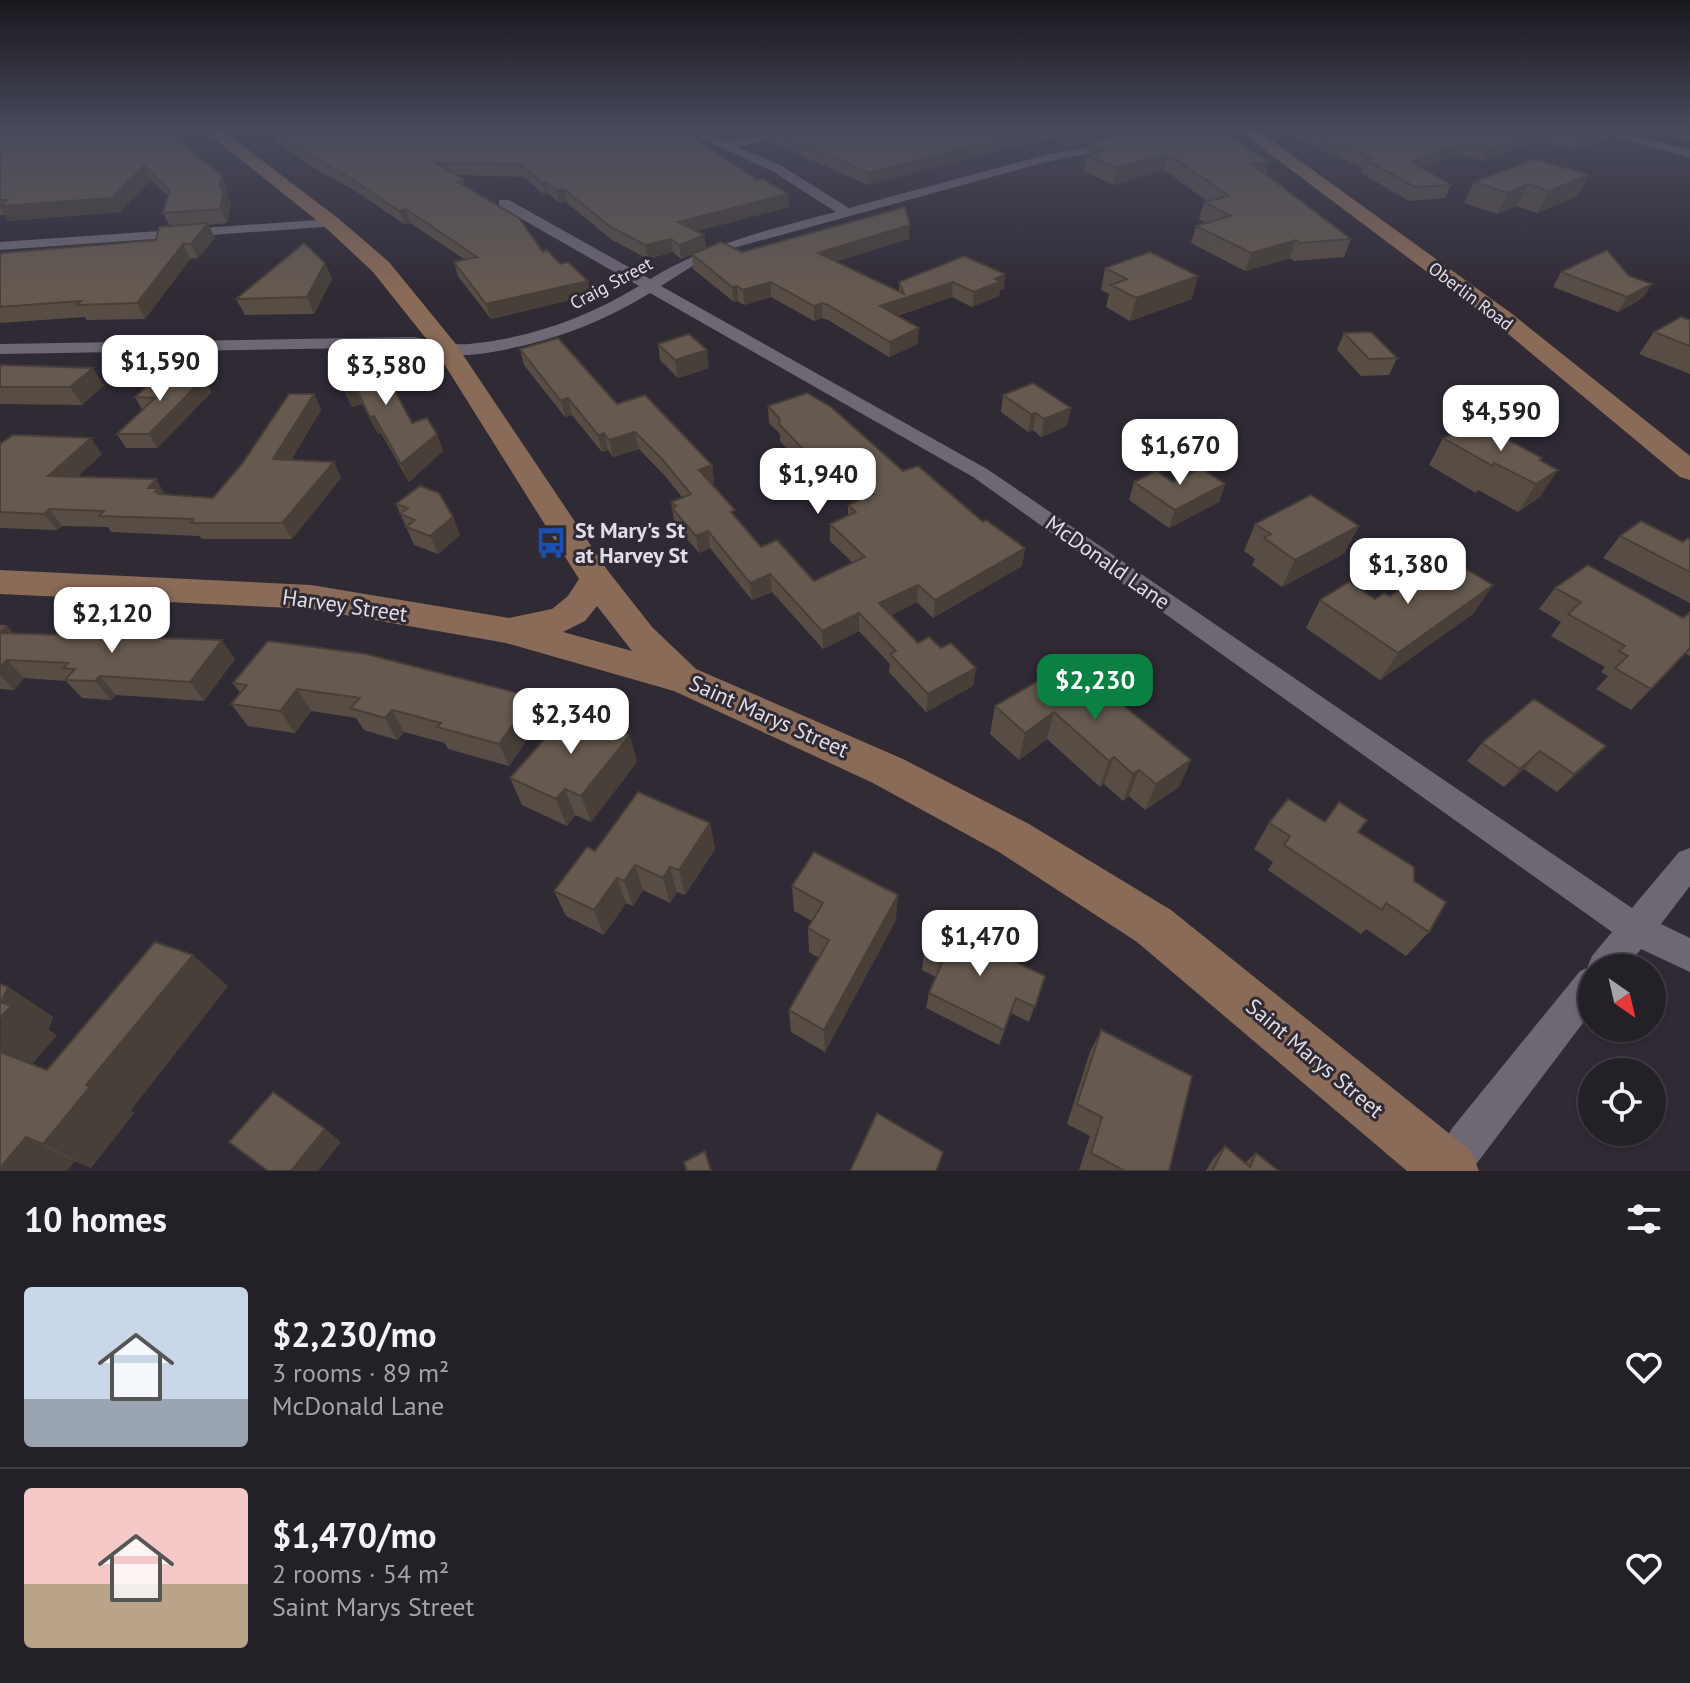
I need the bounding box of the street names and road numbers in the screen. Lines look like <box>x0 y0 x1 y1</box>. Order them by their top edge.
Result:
street label: Craig Street <box>566 252 656 314</box>
street label: Oberlin Road <box>1424 257 1518 335</box>
street label: McDonald Lane <box>1040 509 1176 615</box>
street label: Harvey Street <box>281 582 410 628</box>
street label: Saint Marys Street <box>685 668 853 764</box>
street label: Saint Marys Street <box>1240 992 1390 1124</box>

